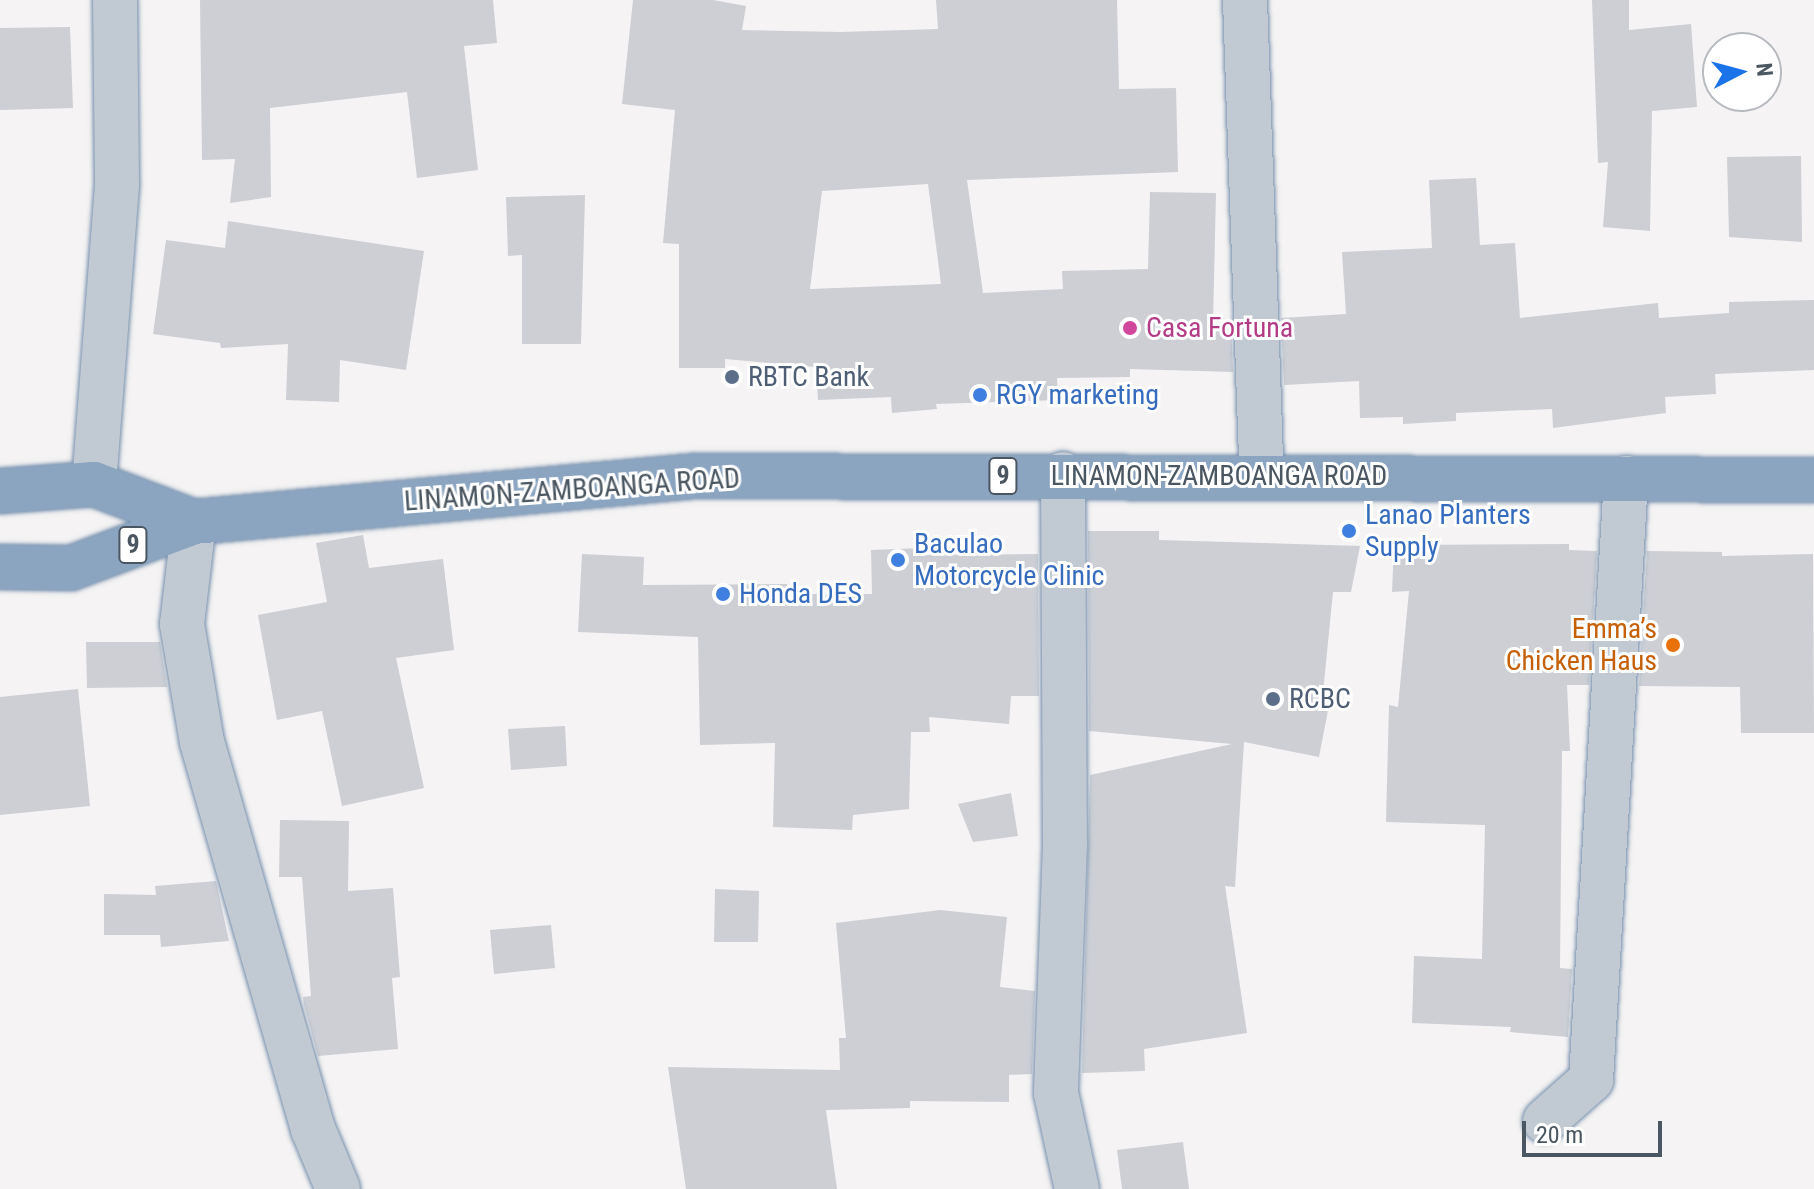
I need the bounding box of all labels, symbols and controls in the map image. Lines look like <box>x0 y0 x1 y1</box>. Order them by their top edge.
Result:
north arrow <box>1702 32 1782 112</box>
text: N <box>1751 62 1778 78</box>
place label: Casa Fortuna <box>1146 311 1293 345</box>
marker: Casa Fortuna <box>1121 319 1139 337</box>
place label: RBTC Bank <box>748 360 869 394</box>
marker: RBTC Bank <box>723 368 741 386</box>
place label: RGY marketing <box>996 378 1159 412</box>
marker: RGY marketing <box>971 386 989 404</box>
road number: 9 <box>987 454 1019 498</box>
street label: LINAMON-ZAMBOANGA ROAD <box>1051 459 1387 493</box>
street label: LINAMON-ZAMBOANGA ROAD <box>403 462 741 518</box>
place label: Lanao Planters Supply <box>1365 498 1531 564</box>
marker: Lanao Planters Supply <box>1340 522 1358 540</box>
road number: 9 <box>117 523 149 567</box>
place label: Baculao Motorcycle Clinic <box>914 527 1105 593</box>
marker: Baculao Motorcycle Clinic <box>889 551 907 569</box>
place label: Honda DES <box>739 577 862 611</box>
marker: Honda DES <box>714 585 732 603</box>
place label: Emma’s Chicken Haus <box>1506 612 1657 678</box>
marker: Emma’s Chicken Haus <box>1664 636 1682 654</box>
place label: RCBC <box>1289 682 1351 716</box>
marker: RCBC <box>1264 690 1282 708</box>
scale bar <box>1526 1105 1666 1155</box>
text: 20 m <box>1536 1121 1583 1149</box>

